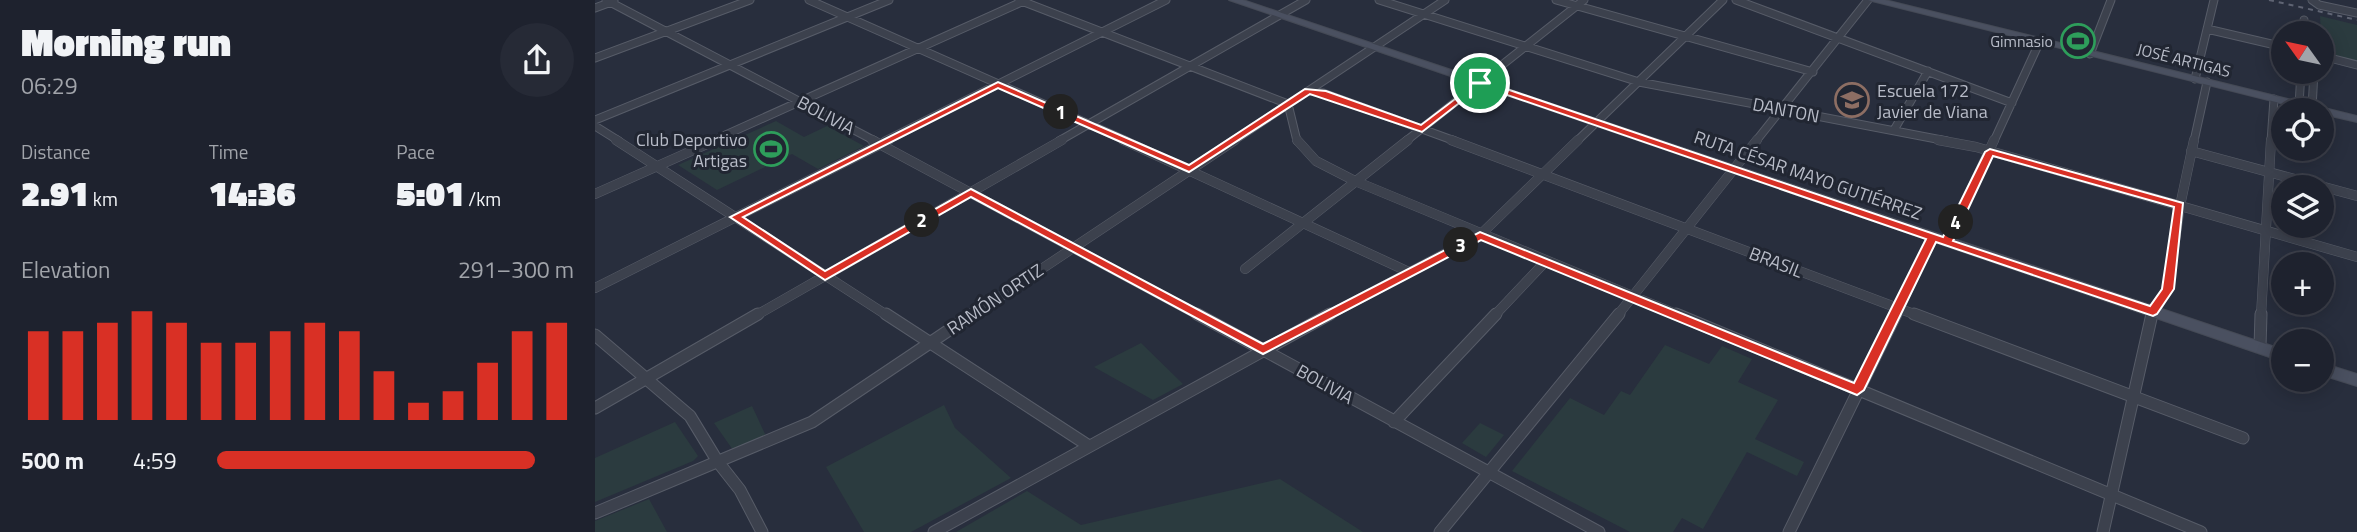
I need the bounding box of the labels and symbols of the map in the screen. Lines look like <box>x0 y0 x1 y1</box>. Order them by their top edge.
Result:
north arrow <box>2271 21 2335 84</box>
sports icon: Gimnasio <box>2059 22 2097 60</box>
place label: Gimnasio <box>1990 29 2053 53</box>
street label: JOSÉ ARTIGAS <box>2135 37 2233 83</box>
pin <box>1450 53 1510 113</box>
place label: Escuela 172 Javier de Viana <box>1877 77 1988 125</box>
school or university icon: Escuela 172 Javier de Viana <box>1833 81 1871 119</box>
street label: BOLIVIA <box>792 89 860 142</box>
street label: DANTON <box>1750 90 1822 130</box>
pin: 1 <box>1043 94 1079 130</box>
street label: RUTA CÉSAR MAYO GUTIÉRREZ <box>1690 123 1926 227</box>
place label: Club Deportivo Artigas <box>636 126 747 174</box>
sports icon: Club Deportivo Artigas <box>752 130 790 168</box>
pin: 2 <box>905 202 939 238</box>
pin: 4 <box>1939 204 1973 240</box>
pin: 3 <box>1443 228 1479 262</box>
street label: BRASIL <box>1745 239 1807 285</box>
street label: RAMÓN ORTIZ <box>941 257 1049 341</box>
street label: BOLIVIA <box>1291 357 1359 411</box>

